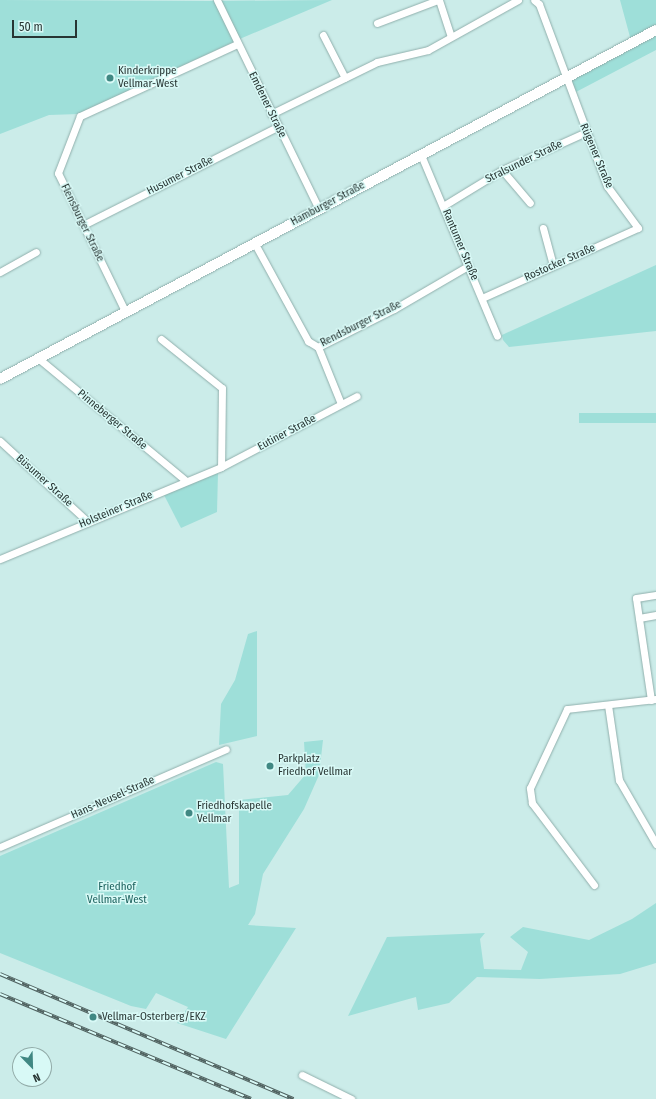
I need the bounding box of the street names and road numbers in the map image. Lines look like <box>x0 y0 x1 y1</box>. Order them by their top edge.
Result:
street label: Emdener Straße <box>245 70 289 140</box>
street label: Rügener Straße <box>576 122 616 190</box>
street label: Stralsunder Straße <box>483 138 565 186</box>
street label: Husumer Straße <box>145 154 215 198</box>
street label: Hamburger Straße <box>289 179 367 229</box>
street label: Flensburger Straße <box>57 182 107 264</box>
street label: Rantumer Straße <box>439 207 481 283</box>
street label: Rostocker Straße <box>522 241 598 285</box>
street label: Rendsburger Straße <box>318 298 404 350</box>
street label: Pinneberger Straße <box>75 387 149 453</box>
street label: Eutiner Straße <box>256 412 318 454</box>
street label: Büsumer Straße <box>13 452 75 510</box>
street label: Holsteiner Straße <box>77 489 155 531</box>
street label: Hans-Neusel-Straße <box>69 774 157 822</box>

